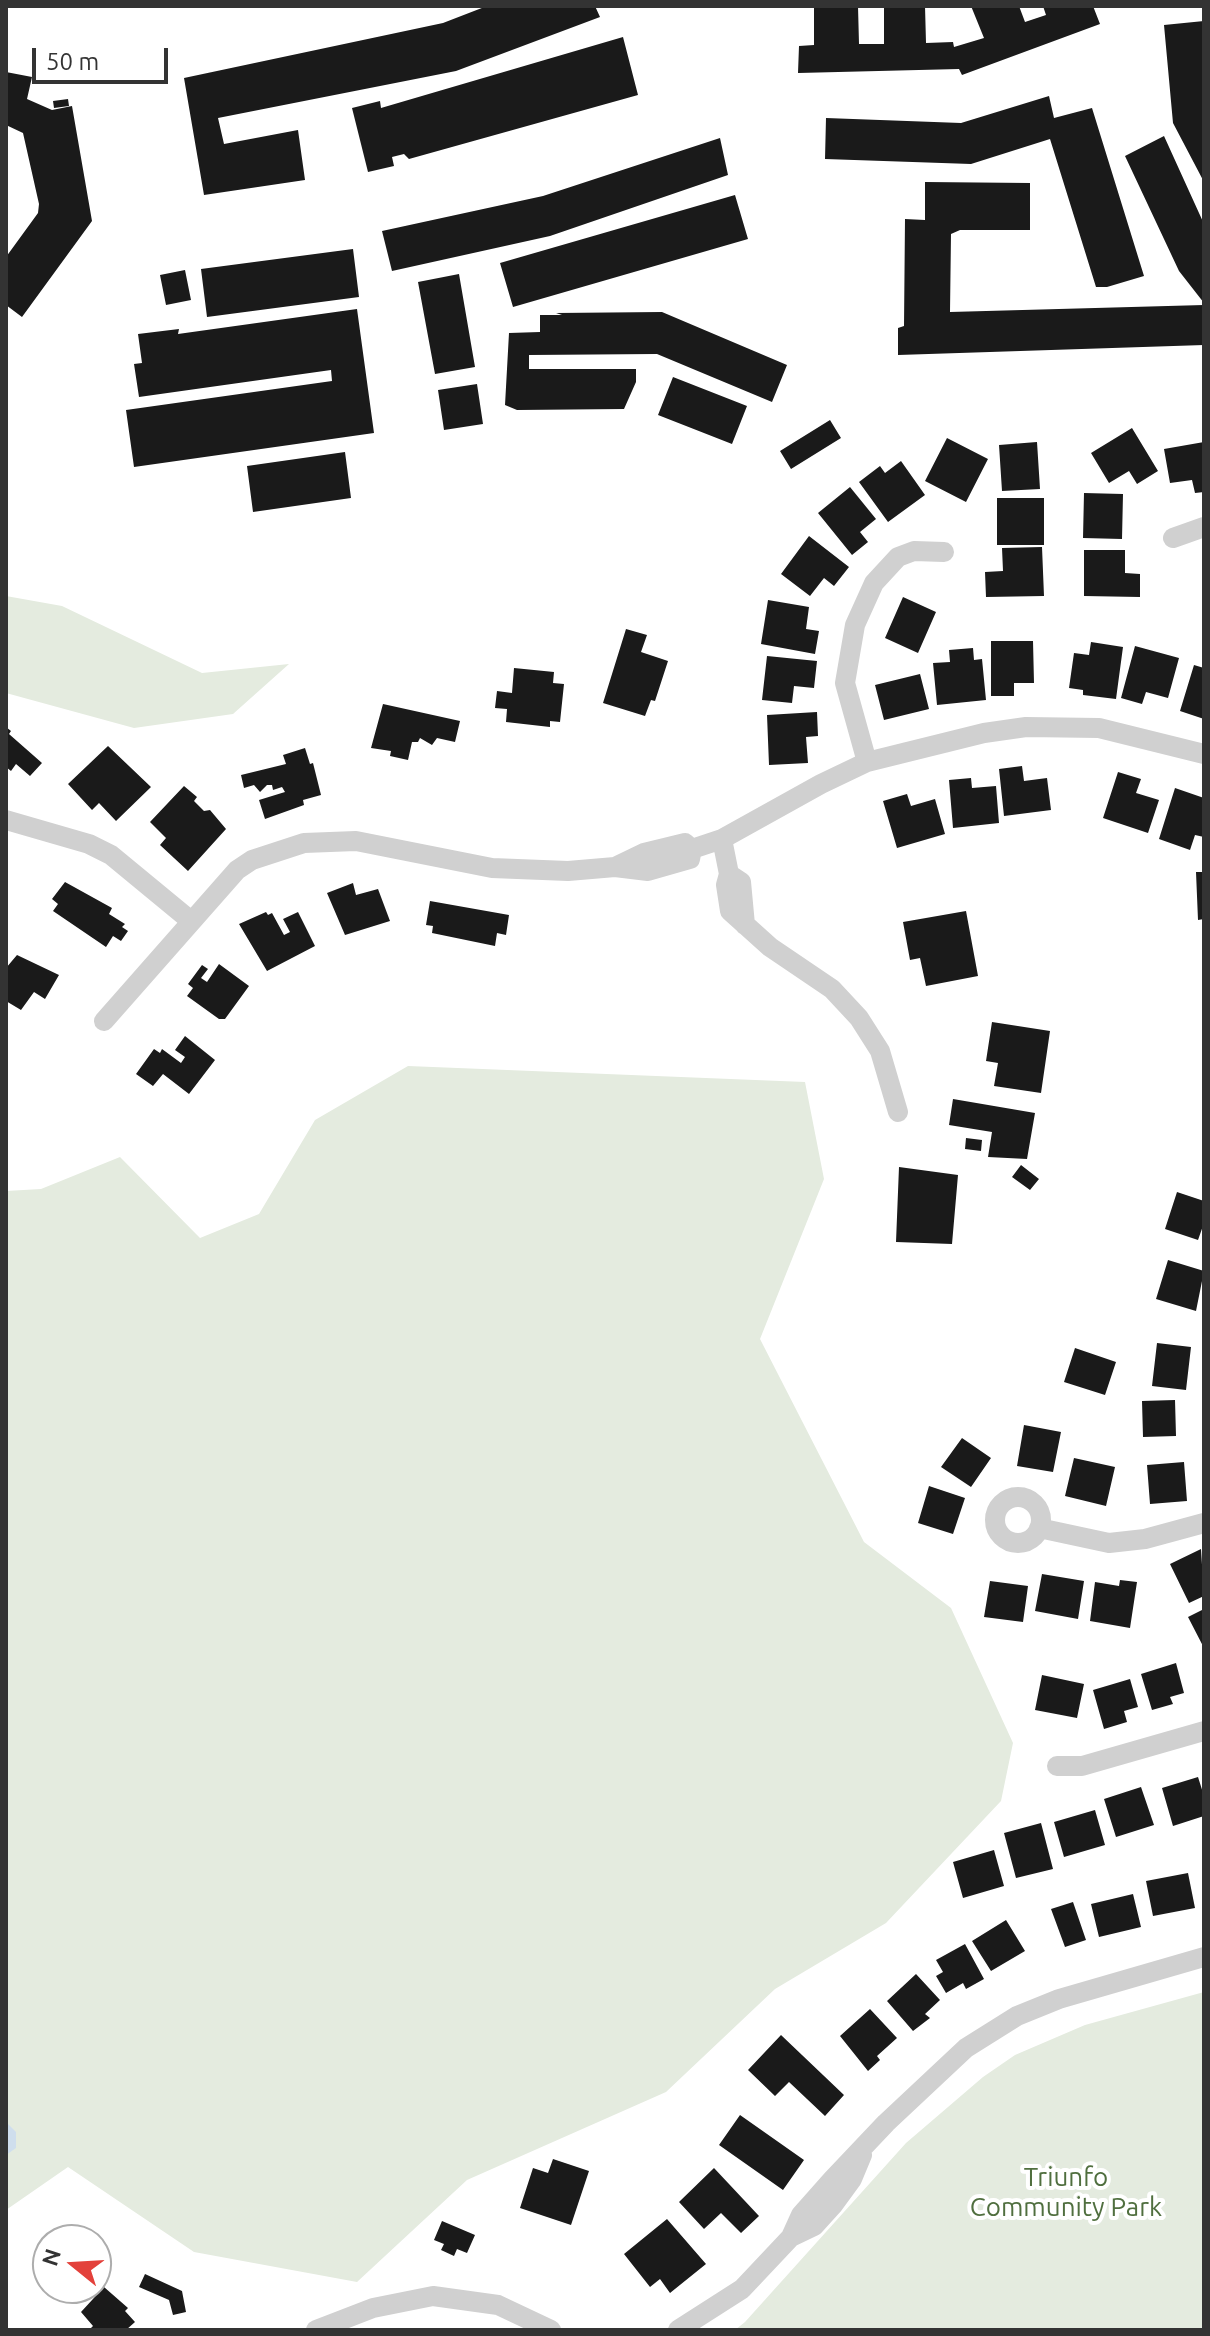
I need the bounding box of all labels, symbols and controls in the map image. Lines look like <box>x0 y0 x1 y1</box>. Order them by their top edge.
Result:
scale bar <box>36 32 172 82</box>
text: 50 m <box>46 48 99 75</box>
park label: Triunfo Community Park <box>970 2161 1162 2222</box>
north arrow <box>32 2224 112 2304</box>
text: N <box>36 2245 65 2269</box>

